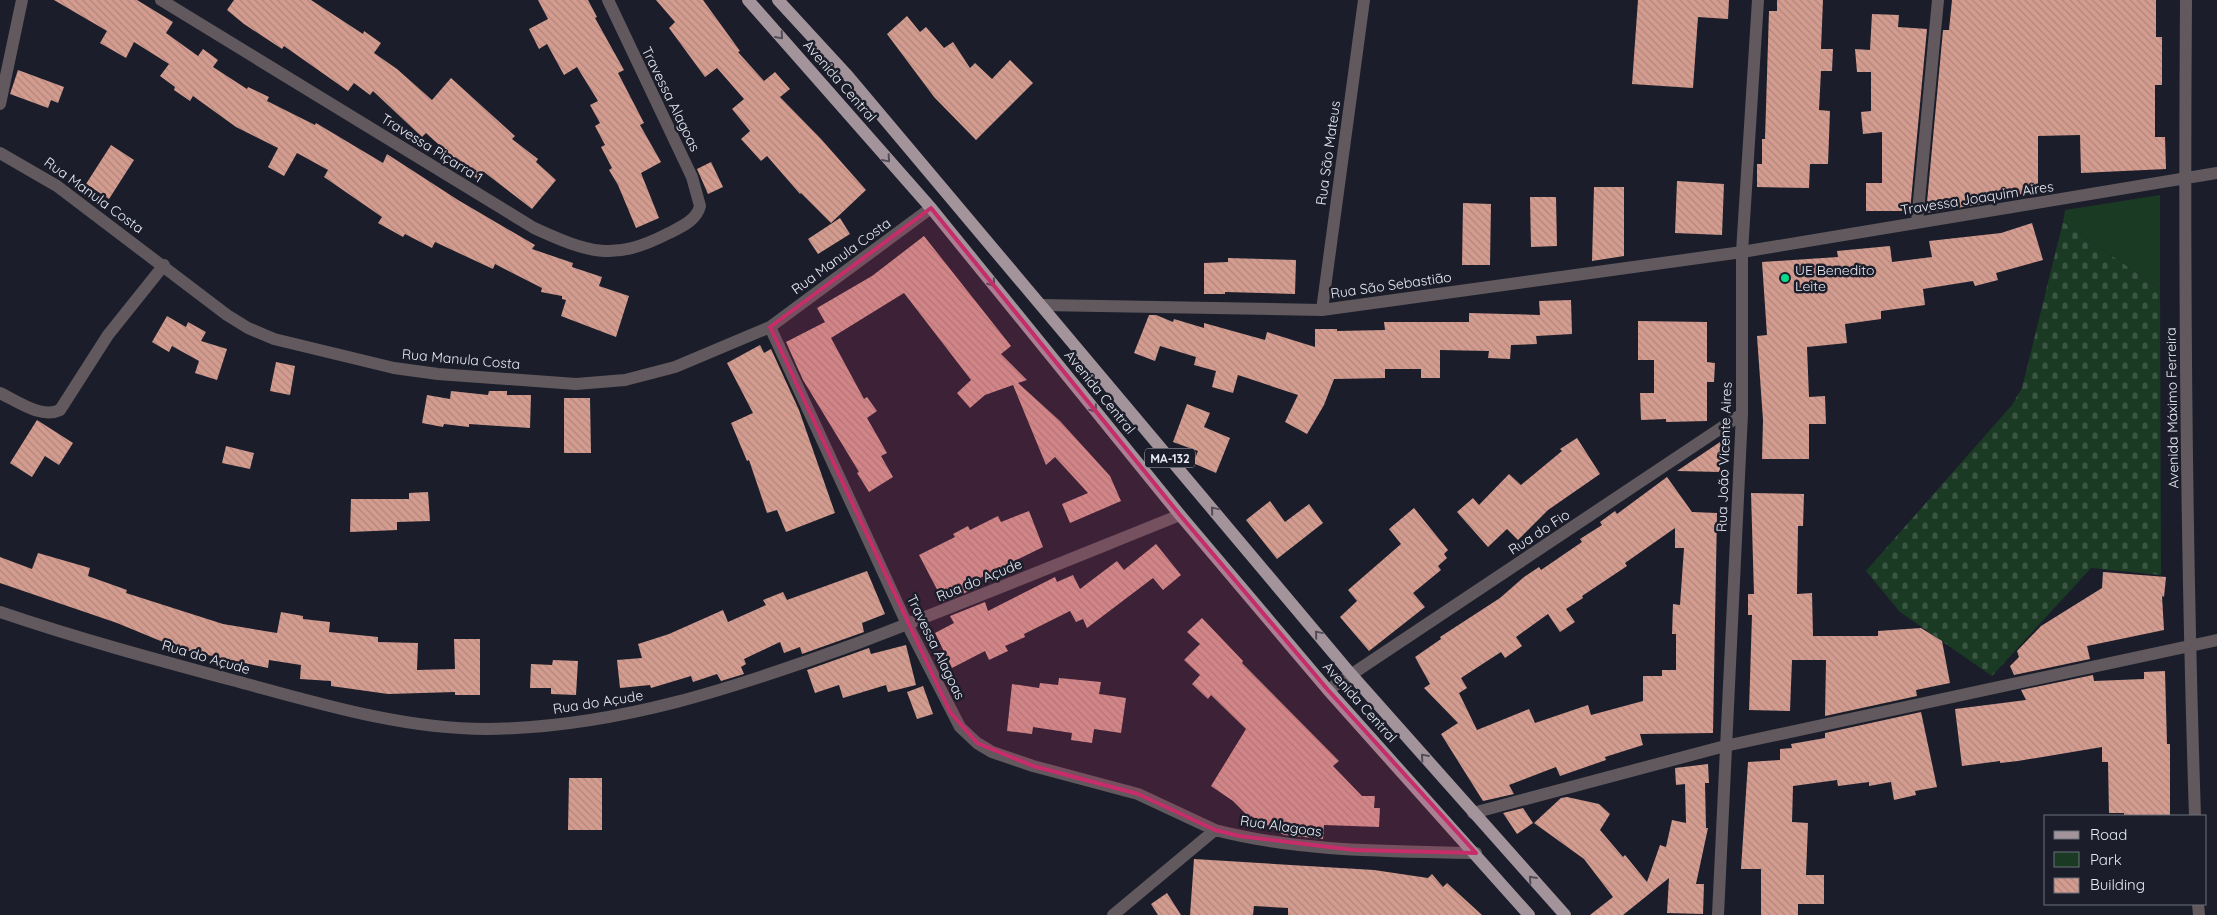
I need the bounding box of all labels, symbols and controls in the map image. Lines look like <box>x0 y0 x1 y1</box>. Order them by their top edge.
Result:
one-way arrow <box>774 31 783 40</box>
street label: Avenida Central <box>800 36 880 126</box>
street label: Travessa Alagoas <box>638 44 704 154</box>
street label: Rua São Mateus <box>1312 100 1344 206</box>
street label: Travessa Piçarra 1 <box>378 109 486 187</box>
street label: Rua Manula Costa <box>41 153 147 237</box>
one-way arrow <box>882 153 891 162</box>
street label: Travessa Joaquim Aires <box>1899 177 2055 219</box>
street label: Rua Manula Costa <box>788 214 894 298</box>
place label: UE Benedito Leite <box>1795 261 1874 295</box>
street label: Rua São Sebastião <box>1329 268 1453 302</box>
marker: UE Benedito Leite <box>1779 272 1791 284</box>
one-way arrow <box>986 277 994 286</box>
street label: Avenida Máximo Ferreira <box>2162 327 2182 489</box>
street label: Rua Manula Costa <box>401 345 521 373</box>
street label: Avenida Central <box>1061 346 1139 438</box>
street label: Rua João Vicente Aires <box>1712 382 1736 532</box>
one-way arrow <box>1089 403 1097 412</box>
road number: MA-132 <box>1145 448 1195 468</box>
street label: Rua do Fio <box>1505 505 1573 559</box>
one-way arrow <box>1210 506 1219 515</box>
street label: Rua do Açude <box>933 555 1025 605</box>
street label: Travessa Alagoas <box>903 592 969 702</box>
one-way arrow <box>1315 631 1324 640</box>
street label: Rua do Açude <box>160 636 252 678</box>
street label: Avenida Central <box>1319 658 1401 746</box>
street label: Rua do Açude <box>552 686 644 718</box>
one-way arrow <box>1422 754 1430 763</box>
street label: Rua Alagoas <box>1239 811 1323 841</box>
legend <box>2044 815 2207 905</box>
text: Road <box>2090 825 2127 844</box>
text: Park <box>2090 850 2122 869</box>
one-way arrow <box>1529 875 1538 884</box>
text: Building <box>2090 875 2145 894</box>

